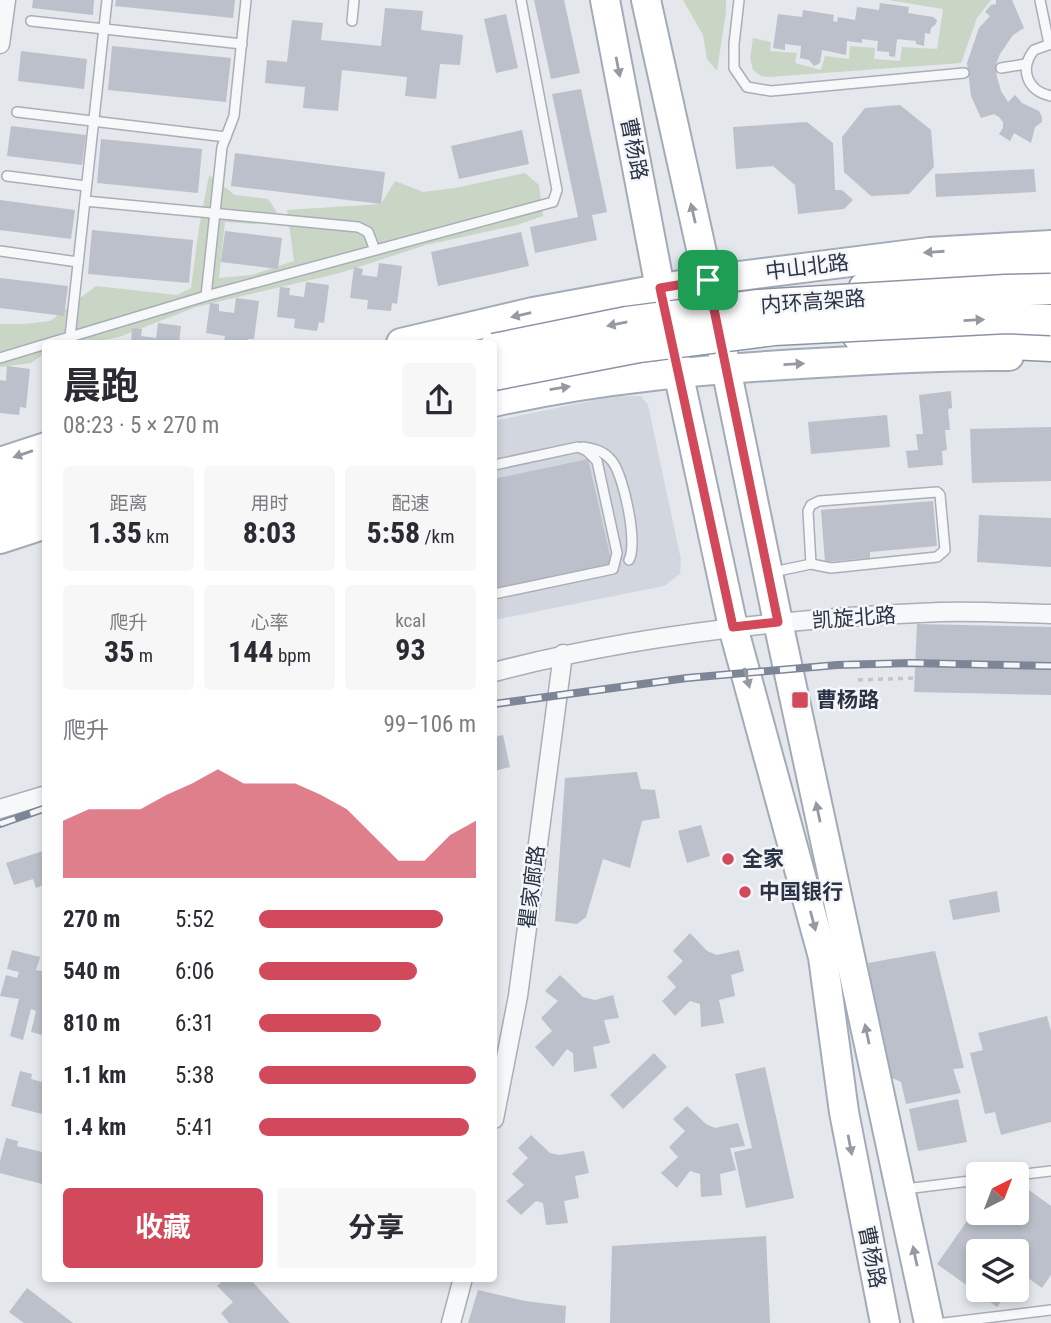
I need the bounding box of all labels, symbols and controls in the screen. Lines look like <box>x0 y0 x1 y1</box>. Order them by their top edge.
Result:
one-way arrow <box>612 56 623 78</box>
street label: 曹杨路 <box>616 116 652 182</box>
one-way arrow <box>688 202 699 224</box>
one-way arrow <box>923 247 945 258</box>
pin <box>678 250 738 310</box>
street label: 中山北路 <box>764 250 850 284</box>
icon: arrive <box>689 261 727 299</box>
street label: 内环高架路 <box>760 286 866 318</box>
one-way arrow <box>510 310 532 321</box>
one-way arrow <box>964 315 986 326</box>
one-way arrow <box>606 319 628 330</box>
one-way arrow <box>783 359 805 370</box>
button: share <box>402 363 476 437</box>
text: 晨跑 <box>63 364 139 408</box>
one-way arrow <box>549 382 571 393</box>
text: 08:23 · 5 × 270 m <box>63 412 219 439</box>
one-way arrow <box>12 449 33 460</box>
text: 距离 <box>109 492 148 515</box>
text: 用时 <box>250 492 289 515</box>
text: 配速 <box>391 492 430 515</box>
text: 1.35 <box>88 515 142 550</box>
text: 8:03 <box>243 515 296 550</box>
text: 5:58 <box>367 515 420 550</box>
text: km <box>142 525 169 548</box>
text: /km <box>420 525 454 548</box>
street label: 凯旋北路 <box>811 603 897 633</box>
text: kcal <box>395 609 426 632</box>
text: 爬升 <box>109 611 148 634</box>
text: 心率 <box>250 611 289 634</box>
text: 93 <box>395 632 426 667</box>
text: 35 <box>104 634 134 669</box>
text: 144 <box>228 634 274 669</box>
text: m <box>134 644 153 667</box>
text: bpm <box>274 644 311 667</box>
one-way arrow <box>742 667 753 689</box>
place label: 曹杨路 <box>816 688 879 712</box>
marker: 曹杨路 <box>790 690 810 710</box>
text: 99–106 m <box>383 711 476 738</box>
text: 爬升 <box>63 717 109 744</box>
one-way arrow <box>813 801 824 823</box>
street label: 瞿家廊路 <box>515 844 549 930</box>
place label: 全家 <box>742 847 784 871</box>
marker: 全家 <box>720 851 736 867</box>
place label: 中国银行 <box>759 880 843 904</box>
marker: 中国银行 <box>737 884 753 900</box>
text: 270 m <box>63 906 120 933</box>
text: 5:52 <box>175 906 214 933</box>
one-way arrow <box>808 910 819 932</box>
text: 540 m <box>63 958 120 985</box>
text: 6:06 <box>175 958 214 985</box>
text: 810 m <box>63 1010 120 1037</box>
text: 6:31 <box>175 1010 214 1037</box>
one-way arrow <box>861 1023 872 1045</box>
text: 1.1 km <box>63 1062 126 1089</box>
text: 5:38 <box>175 1062 214 1089</box>
text: 1.4 km <box>63 1114 126 1141</box>
text: 5:41 <box>175 1114 214 1141</box>
one-way arrow <box>845 1134 856 1156</box>
north arrow <box>966 1162 1029 1225</box>
map controls <box>966 1162 1029 1302</box>
button: 收藏 <box>63 1188 263 1268</box>
button: 分享 <box>277 1188 476 1268</box>
street label: 曹杨路 <box>854 1224 890 1290</box>
button: layers <box>966 1239 1029 1302</box>
one-way arrow <box>909 1245 920 1267</box>

